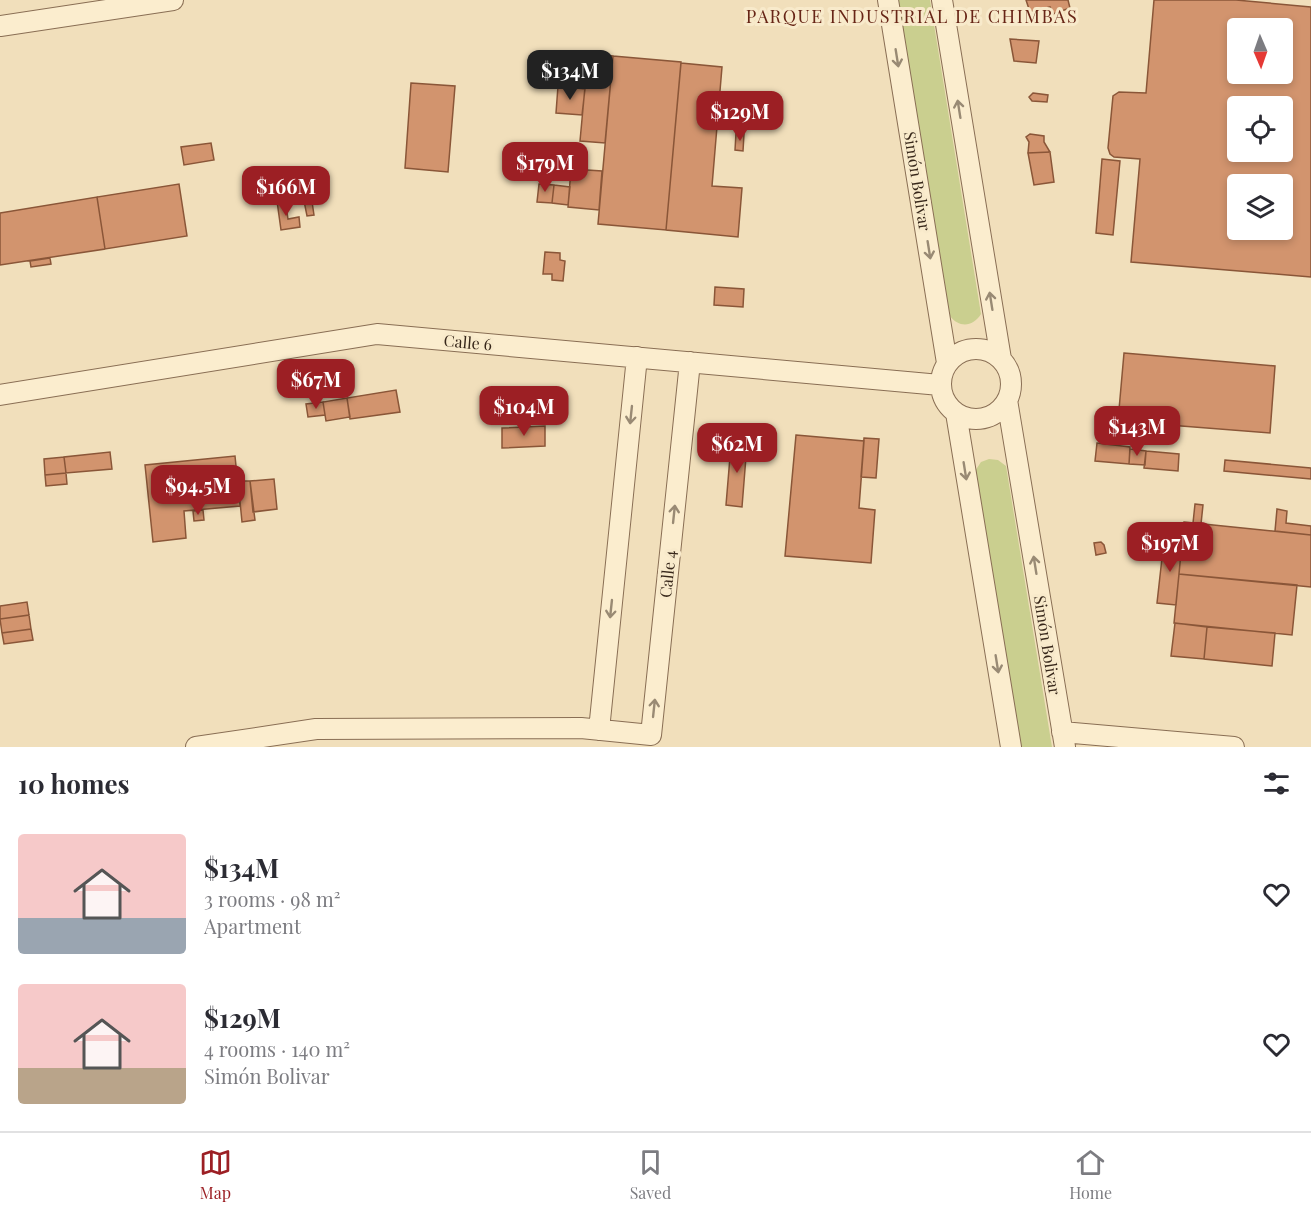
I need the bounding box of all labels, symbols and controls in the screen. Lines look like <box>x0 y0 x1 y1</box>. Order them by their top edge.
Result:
district label: PARQUE INDUSTRIAL DE CHIMBAS <box>746 4 1078 28</box>
north arrow <box>1227 18 1293 84</box>
map controls <box>1227 18 1293 240</box>
one-way arrow <box>892 47 903 67</box>
pin: $134M <box>528 50 612 101</box>
text: $134M <box>541 56 599 83</box>
pin: $129M <box>698 91 782 142</box>
button: locate <box>1227 96 1293 162</box>
text: $129M <box>710 97 770 124</box>
one-way arrow <box>954 99 965 119</box>
street label: Simón Bolivar <box>900 130 936 232</box>
pin: $179M <box>503 142 587 193</box>
text: $179M <box>516 148 574 175</box>
pin: $166M <box>244 166 328 217</box>
text: $166M <box>256 172 316 199</box>
button: layers <box>1227 174 1293 240</box>
one-way arrow <box>924 240 935 260</box>
one-way arrow <box>985 292 996 312</box>
street label: Calle 6 <box>443 329 493 355</box>
pin: $67M <box>280 359 352 410</box>
text: $67M <box>291 365 341 392</box>
pin: $104M <box>482 386 566 437</box>
text: $104M <box>494 392 554 419</box>
one-way arrow <box>625 405 636 425</box>
pin: $143M <box>1095 406 1179 457</box>
text: $143M <box>1108 412 1166 439</box>
pin: $62M <box>701 423 773 474</box>
text: $62M <box>711 429 763 456</box>
one-way arrow <box>960 461 971 481</box>
pin: $94.5M <box>149 465 247 516</box>
text: $94.5M <box>165 471 231 498</box>
one-way arrow <box>669 504 680 524</box>
pin: $197M <box>1128 522 1212 573</box>
text: $197M <box>1141 528 1199 555</box>
street label: Calle 4 <box>654 549 680 599</box>
one-way arrow <box>1029 556 1040 575</box>
street label: Simón Bolivar <box>1030 594 1066 696</box>
one-way arrow <box>605 599 616 619</box>
one-way arrow <box>992 653 1003 673</box>
one-way arrow <box>649 698 660 718</box>
text: 10 homes <box>18 766 130 801</box>
icon: filters <box>1260 767 1293 800</box>
text: $134M <box>204 850 279 885</box>
icon: home <box>66 858 138 930</box>
icon: heart <box>1260 878 1293 911</box>
text: 3 rooms · 98 m² <box>204 885 340 912</box>
text: Apartment <box>204 912 301 939</box>
text: $129M <box>204 1000 281 1035</box>
icon: home <box>66 1008 138 1080</box>
icon: heart <box>1260 1028 1293 1061</box>
text: 4 rooms · 140 m² <box>204 1035 350 1062</box>
text: Simón Bolivar <box>204 1062 330 1089</box>
tab: Map <box>199 1146 232 1203</box>
tab: Saved <box>630 1146 671 1203</box>
tab: Home <box>1069 1146 1112 1203</box>

